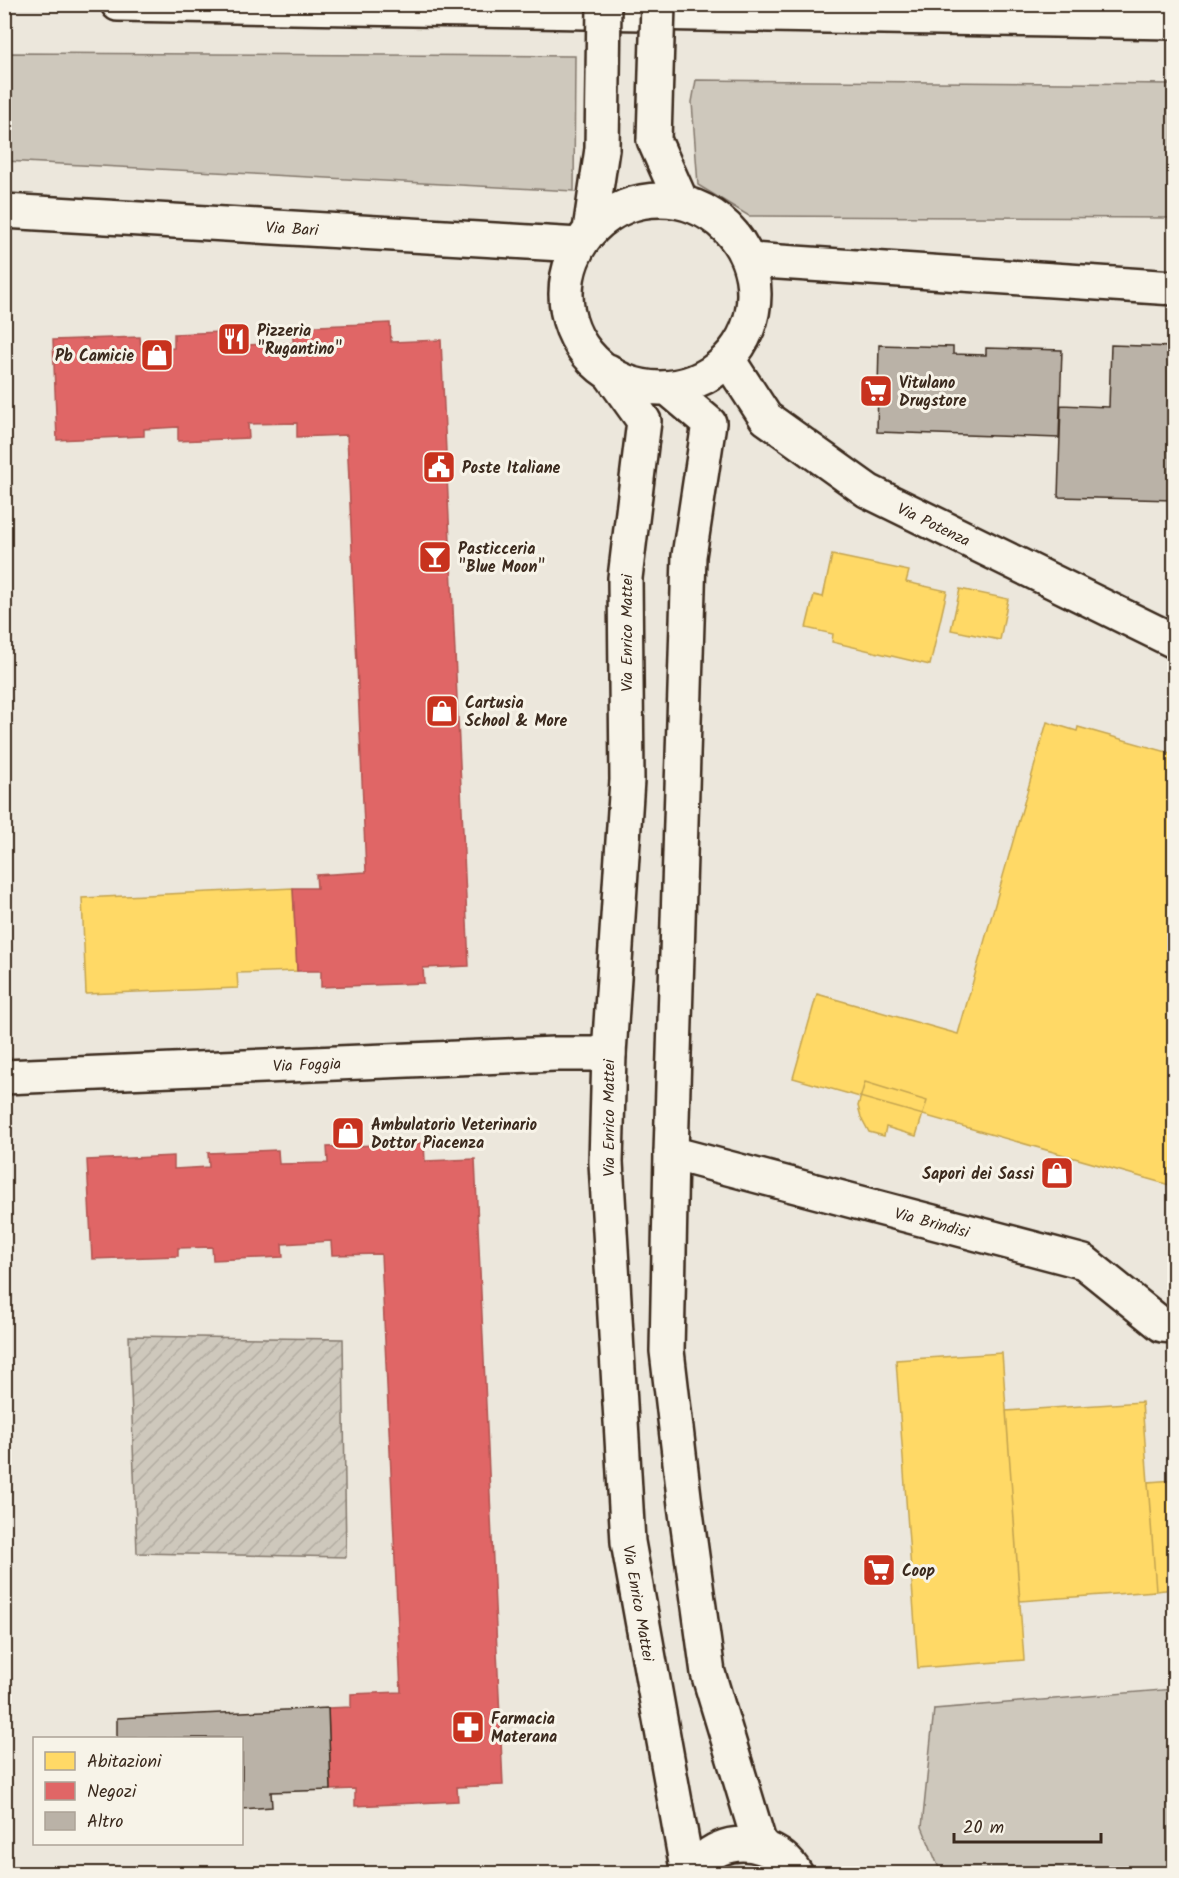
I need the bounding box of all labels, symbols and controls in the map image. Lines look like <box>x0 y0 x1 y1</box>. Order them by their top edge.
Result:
street label: Via Bari <box>265 216 320 243</box>
place label: Pizzeria "Rugantino" <box>257 319 342 362</box>
restaurant icon: Pizzeria "Rugantino" <box>216 321 252 357</box>
shop icon: Pb Camicie <box>139 337 175 373</box>
place label: Pb Camicie <box>55 344 134 369</box>
place label: Vitulano Drugstore <box>899 371 967 414</box>
supermarket icon: Vitulano Drugstore <box>858 373 894 409</box>
public building icon: Poste Italiane <box>421 449 457 485</box>
place label: Poste Italiane <box>462 456 560 481</box>
street label: Via Potenza <box>893 497 974 554</box>
place label: Pasticceria "Blue Moon" <box>458 537 545 580</box>
bar icon: Pasticceria "Blue Moon" <box>417 539 453 575</box>
street label: Via Enrico Mattei <box>615 573 640 692</box>
place label: Cartusia School & More <box>465 691 568 734</box>
shop icon: Cartusia School & More <box>424 693 460 729</box>
street label: Via Foggia <box>272 1052 342 1079</box>
street label: Via Enrico Mattei <box>597 1058 622 1177</box>
place label: Ambulatorio Veterinario Dottor Piacenza <box>371 1113 537 1156</box>
shop icon: Ambulatorio Veterinario Dottor Piacenza <box>330 1115 366 1151</box>
shop icon: Sapori dei Sassi <box>1039 1155 1075 1191</box>
place label: Sapori dei Sassi <box>922 1162 1035 1187</box>
street label: Via Brindisi <box>891 1201 973 1246</box>
street label: Via Enrico Mattei <box>615 1543 660 1664</box>
supermarket icon: Coop <box>861 1552 897 1588</box>
place label: Coop <box>902 1559 935 1584</box>
place label: Farmacia Materana <box>491 1707 557 1750</box>
pharmacy icon: Farmacia Materana <box>450 1709 486 1745</box>
legend <box>33 1737 243 1845</box>
text: Abitazioni <box>87 1748 162 1777</box>
text: Negozi <box>87 1778 137 1807</box>
scale bar <box>954 1806 1101 1844</box>
text: Altro <box>87 1808 123 1837</box>
text: 20 m <box>963 1814 1004 1843</box>

